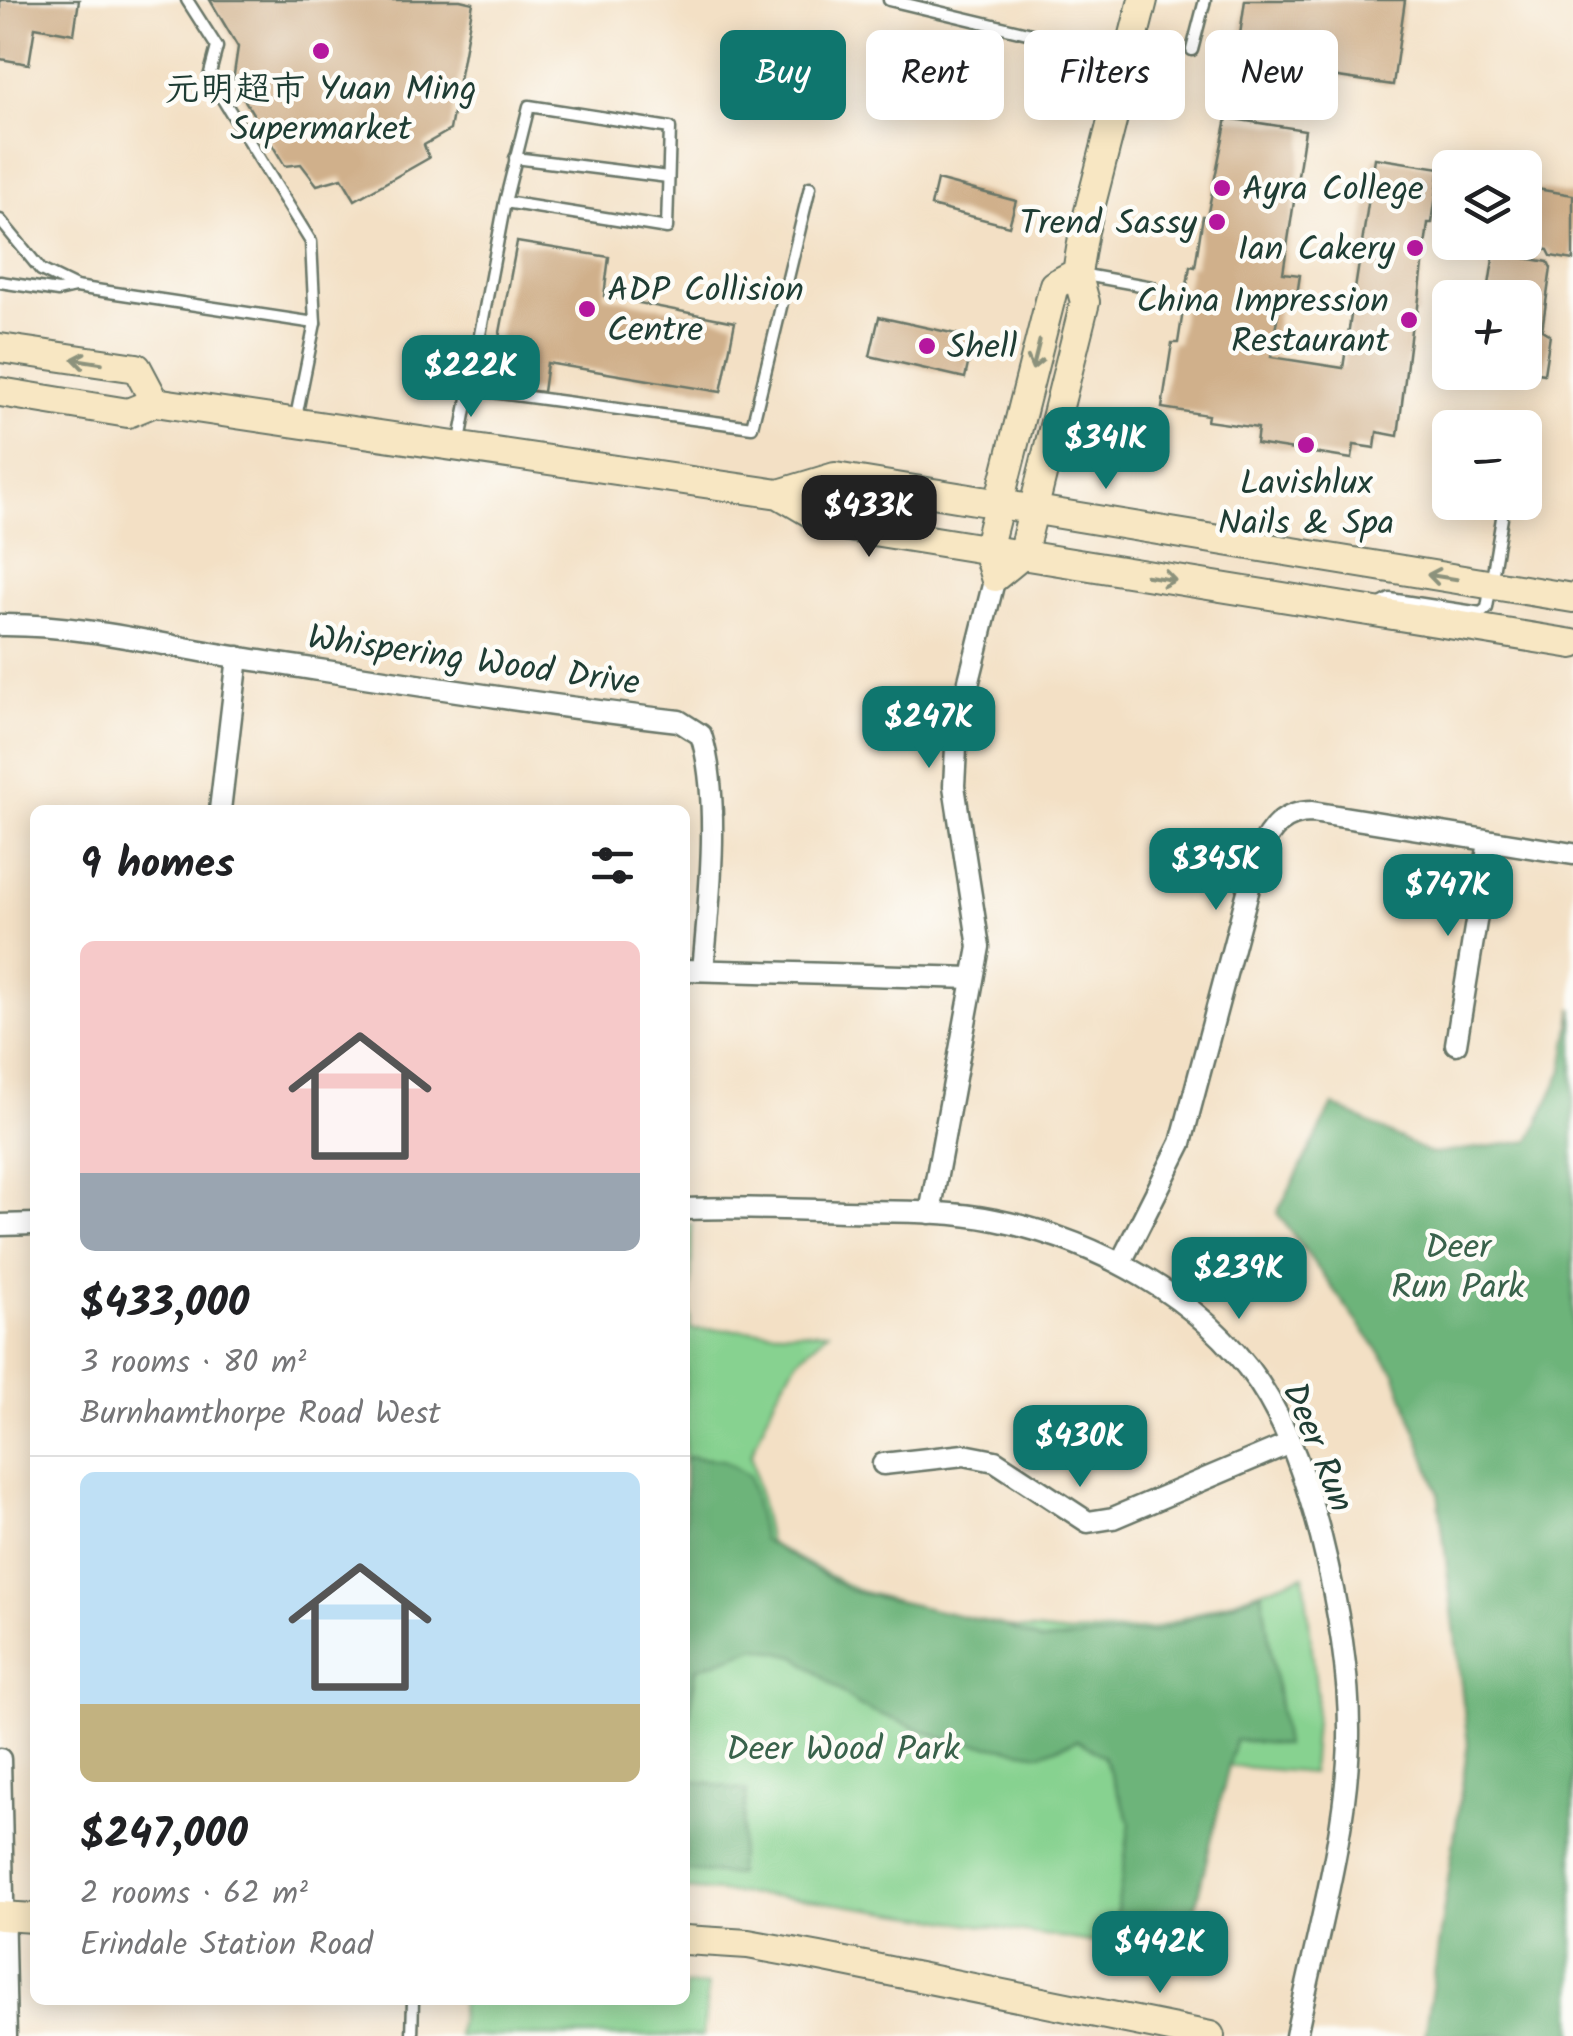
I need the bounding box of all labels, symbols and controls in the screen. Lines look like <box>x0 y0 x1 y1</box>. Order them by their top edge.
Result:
chip: Buy <box>720 30 846 120</box>
chip: Rent <box>866 30 1004 120</box>
chip: Filters <box>1024 30 1185 120</box>
chip: New <box>1205 30 1338 120</box>
marker: 元明超市 Yuan Ming Supermarket <box>310 40 332 62</box>
place label: 元明超市 Yuan Ming Supermarket <box>165 63 477 159</box>
map controls <box>1432 150 1542 520</box>
button: layers <box>1432 150 1542 260</box>
place label: Ayra College <box>1242 163 1424 219</box>
marker: Ayra College <box>1211 177 1233 199</box>
place label: Trend Sassy <box>1020 197 1198 253</box>
marker: Trend Sassy <box>1206 211 1228 233</box>
place label: Ian Cakery <box>1237 223 1396 279</box>
marker: Ian Cakery <box>1404 237 1426 259</box>
place label: ADP Collision Centre <box>607 264 804 360</box>
place label: China Impression Restaurant <box>1136 275 1389 371</box>
button: + <box>1432 280 1542 390</box>
marker: ADP Collision Centre <box>576 298 598 320</box>
marker: China Impression Restaurant <box>1398 309 1420 331</box>
place label: Shell <box>947 321 1017 377</box>
pin: $222K <box>401 335 541 420</box>
marker: Shell <box>916 335 938 357</box>
one-way arrow <box>1026 338 1044 370</box>
text: $222K <box>424 342 518 393</box>
one-way arrow <box>71 351 104 370</box>
pin: $341K <box>1036 407 1176 492</box>
button: − <box>1432 410 1542 520</box>
text: $341K <box>1065 414 1147 465</box>
marker: Lavishlux Nails & Spa <box>1295 434 1317 456</box>
place label: Lavishlux Nails & Spa <box>1218 457 1394 553</box>
pin: $433K <box>799 475 939 560</box>
text: $433K <box>824 482 914 533</box>
one-way arrow <box>1426 567 1459 586</box>
one-way arrow <box>1145 569 1177 587</box>
street label: Whispering Wood Drive <box>304 611 643 713</box>
pin: $247K <box>859 686 999 771</box>
text: $247K <box>884 693 974 744</box>
pin: $345K <box>1146 828 1286 913</box>
text: 9 homes <box>80 832 235 899</box>
text: $345K <box>1171 835 1261 886</box>
icon: filters <box>585 838 640 893</box>
pin: $747K <box>1378 854 1518 939</box>
text: $747K <box>1405 861 1491 912</box>
icon: home <box>270 1006 450 1186</box>
park label: Deer Run Park <box>1391 1221 1525 1317</box>
pin: $239K <box>1169 1237 1309 1322</box>
text: $239K <box>1194 1244 1284 1295</box>
text: $433,000 <box>80 1271 249 1338</box>
text: 3 rooms · 80 m² <box>80 1338 306 1389</box>
street label: Deer Run <box>1265 1375 1368 1521</box>
text: Burnhamthorpe Road West <box>80 1389 441 1440</box>
pin: $430K <box>1010 1405 1150 1490</box>
text: $430K <box>1035 1412 1125 1463</box>
icon: home <box>270 1537 450 1717</box>
park label: Deer Wood Park <box>726 1723 960 1779</box>
text: $247,000 <box>80 1802 248 1869</box>
text: 2 rooms · 62 m² <box>80 1869 308 1920</box>
pin: $442K <box>1090 1911 1230 1996</box>
text: $442K <box>1114 1918 1206 1969</box>
text: Erindale Station Road <box>80 1920 373 1971</box>

